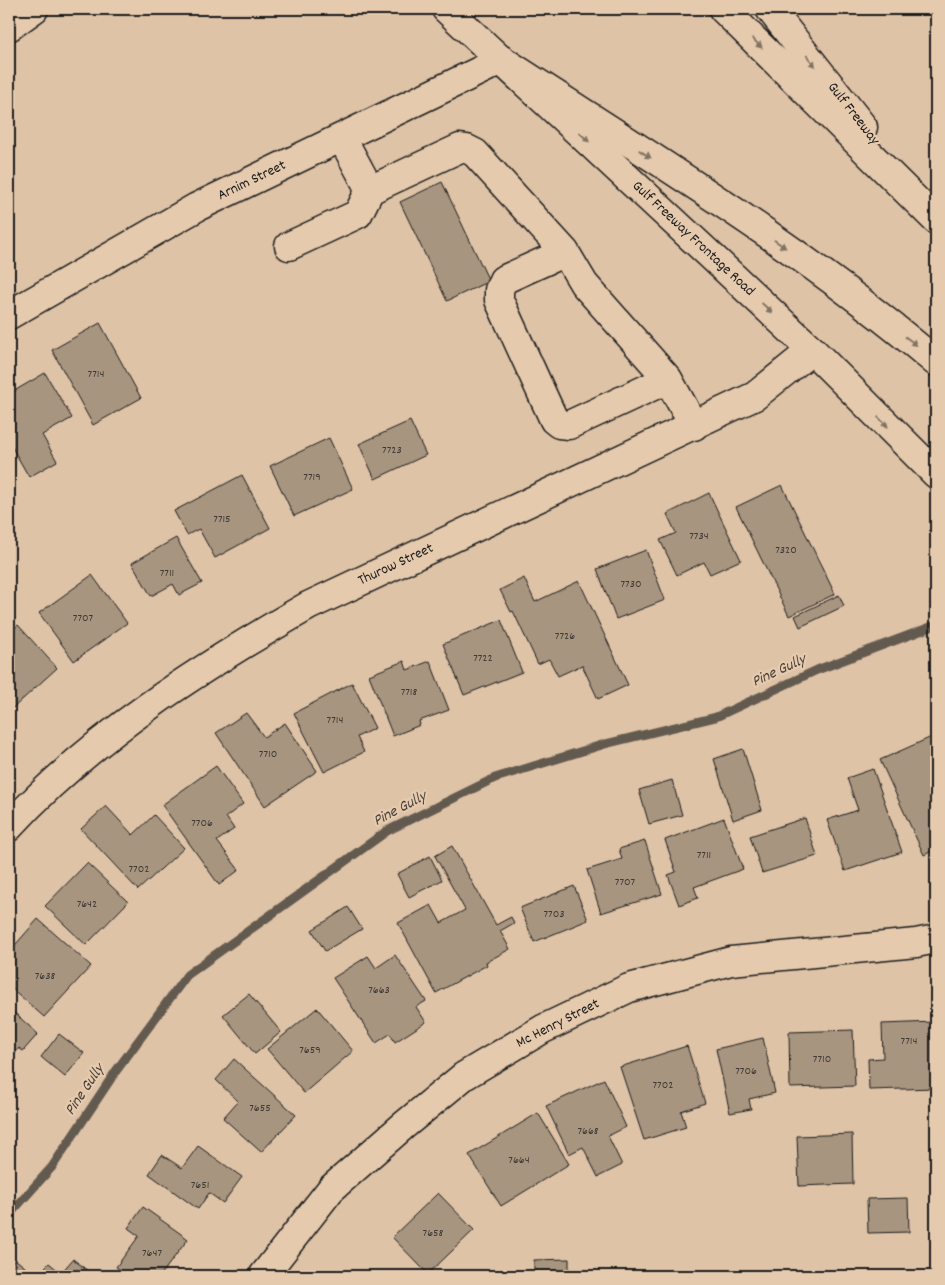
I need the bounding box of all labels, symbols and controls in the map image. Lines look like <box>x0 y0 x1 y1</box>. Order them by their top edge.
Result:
one-way arrow <box>751 37 763 49</box>
one-way arrow <box>805 54 816 67</box>
street label: Gulf Freeway <box>821 78 885 151</box>
one-way arrow <box>578 131 590 143</box>
one-way arrow <box>639 149 652 159</box>
street label: Arnim Street <box>214 155 290 207</box>
street label: Gulf Freeway Frontage Road <box>627 176 759 302</box>
one-way arrow <box>773 239 787 249</box>
one-way arrow <box>761 302 773 314</box>
one-way arrow <box>904 336 918 346</box>
house number: 7714 <box>88 366 104 383</box>
one-way arrow <box>877 415 889 427</box>
house number: 7723 <box>382 442 402 459</box>
house number: 7719 <box>303 469 321 486</box>
house number: 7715 <box>213 511 231 528</box>
house number: 7734 <box>689 528 709 545</box>
street label: Thurow Street <box>355 538 438 592</box>
house number: 7320 <box>775 542 797 559</box>
house number: 7711 <box>160 565 174 582</box>
house number: 7730 <box>620 576 642 593</box>
house number: 7707 <box>73 610 94 627</box>
house number: 7726 <box>555 628 575 645</box>
water label: Pine Gully <box>748 647 812 694</box>
house number: 7722 <box>473 650 493 667</box>
house number: 7718 <box>401 684 417 701</box>
house number: 7714 <box>327 712 343 729</box>
house number: 7710 <box>259 746 277 763</box>
water label: Pine Gully <box>369 784 433 833</box>
house number: 7706 <box>191 815 213 832</box>
house number: 7711 <box>697 847 711 864</box>
house number: 7702 <box>129 861 149 878</box>
house number: 7707 <box>615 874 636 891</box>
house number: 7642 <box>77 896 97 913</box>
house number: 7703 <box>543 906 565 923</box>
house number: 7638 <box>35 968 55 985</box>
house number: 7663 <box>368 982 390 999</box>
street label: Mc Henry Street <box>512 993 604 1054</box>
house number: 7714 <box>901 1033 917 1050</box>
house number: 7659 <box>299 1042 321 1059</box>
house number: 7710 <box>813 1051 831 1068</box>
water label: Pine Gully <box>59 1058 112 1120</box>
house number: 7706 <box>735 1063 757 1080</box>
house number: 7702 <box>653 1077 673 1094</box>
house number: 7655 <box>249 1100 271 1117</box>
house number: 7668 <box>577 1123 599 1140</box>
house number: 7664 <box>508 1152 530 1169</box>
house number: 7651 <box>191 1177 209 1194</box>
house number: 7658 <box>423 1225 444 1242</box>
house number: 7647 <box>142 1245 162 1262</box>

